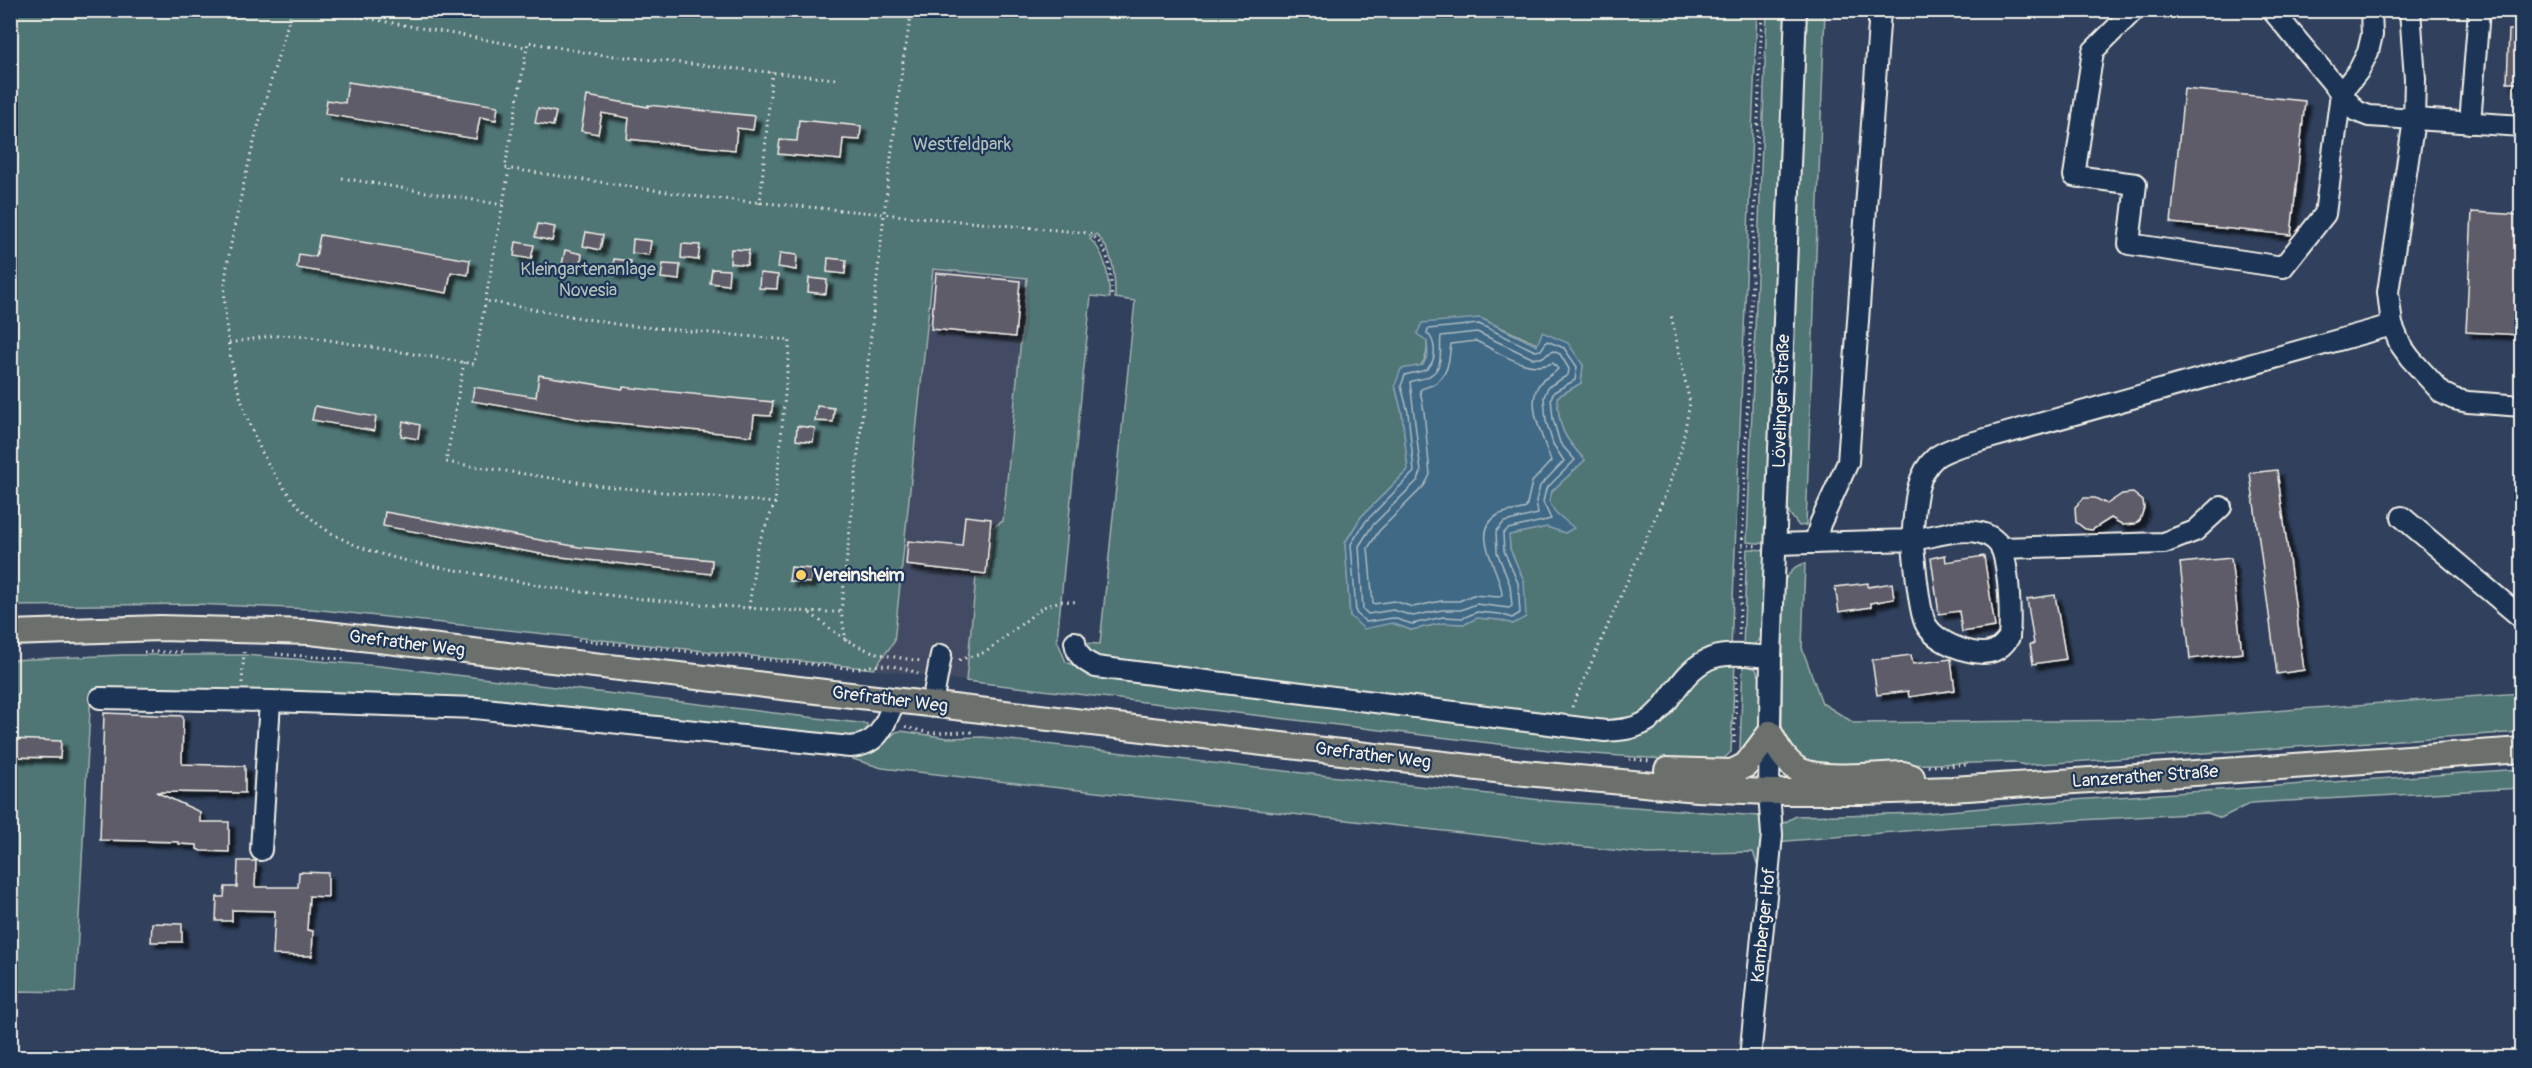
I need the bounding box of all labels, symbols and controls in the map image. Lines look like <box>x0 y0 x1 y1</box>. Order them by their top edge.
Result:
park label: Westfeldpark <box>913 133 1012 156</box>
park label: Kleingartenanlage Novesia <box>520 258 656 302</box>
street label: Lövelinger Straße <box>1768 334 1795 468</box>
place label: Vereinsheim <box>813 564 905 587</box>
marker: Vereinsheim <box>794 568 808 582</box>
street label: Grefrather Weg <box>348 625 466 662</box>
street label: Grefrather Weg <box>831 681 949 718</box>
street label: Grefrather Weg <box>1314 737 1432 774</box>
street label: Lanzerather Straße <box>2071 760 2219 793</box>
street label: Kamberger Hof <box>1746 865 1781 984</box>

